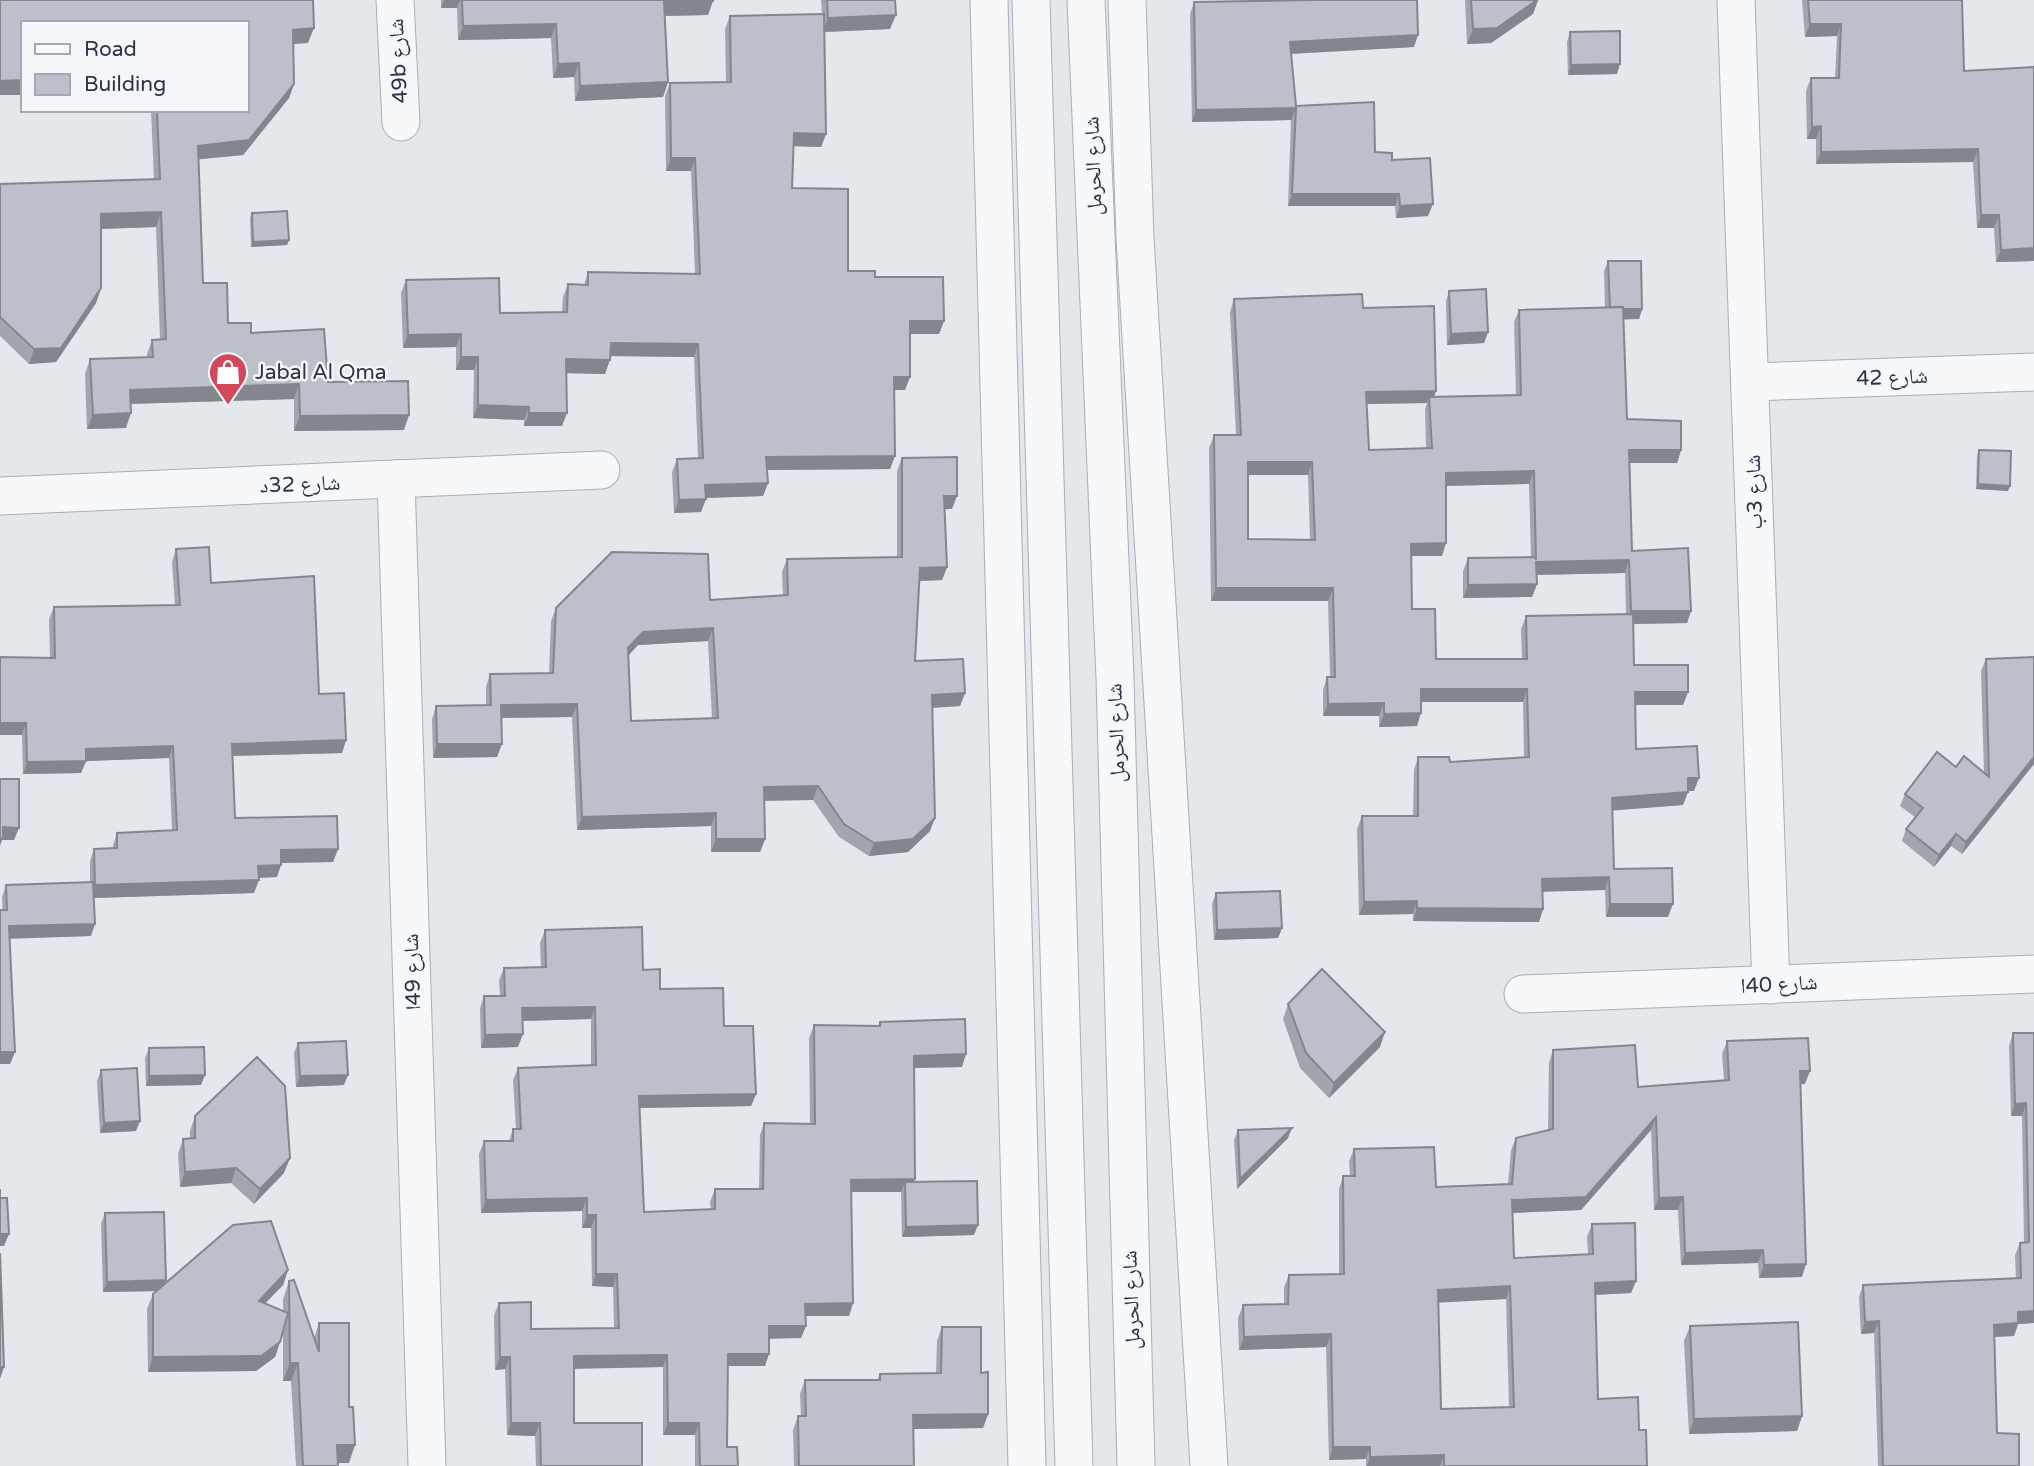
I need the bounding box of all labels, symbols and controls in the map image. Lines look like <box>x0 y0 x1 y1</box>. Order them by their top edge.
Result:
street label: 49b شارع <box>384 18 413 104</box>
legend <box>21 21 248 112</box>
text: Road <box>84 37 137 62</box>
text: Building <box>84 72 166 97</box>
street label: شارع الحرمل <box>1079 116 1108 216</box>
shop icon: Jabal Al Qma <box>207 351 249 406</box>
place label: Jabal Al Qma <box>255 360 387 385</box>
street label: شارع 42 <box>1856 364 1928 391</box>
street label: شارع 3ب <box>1741 454 1768 530</box>
street label: شارع 32د <box>259 471 341 498</box>
street label: شارع الحرمل <box>1102 683 1131 783</box>
street label: شارع 49ا <box>399 933 426 1011</box>
street label: شارع 40ا <box>1740 970 1818 999</box>
street label: شارع الحرمل <box>1117 1250 1146 1350</box>

